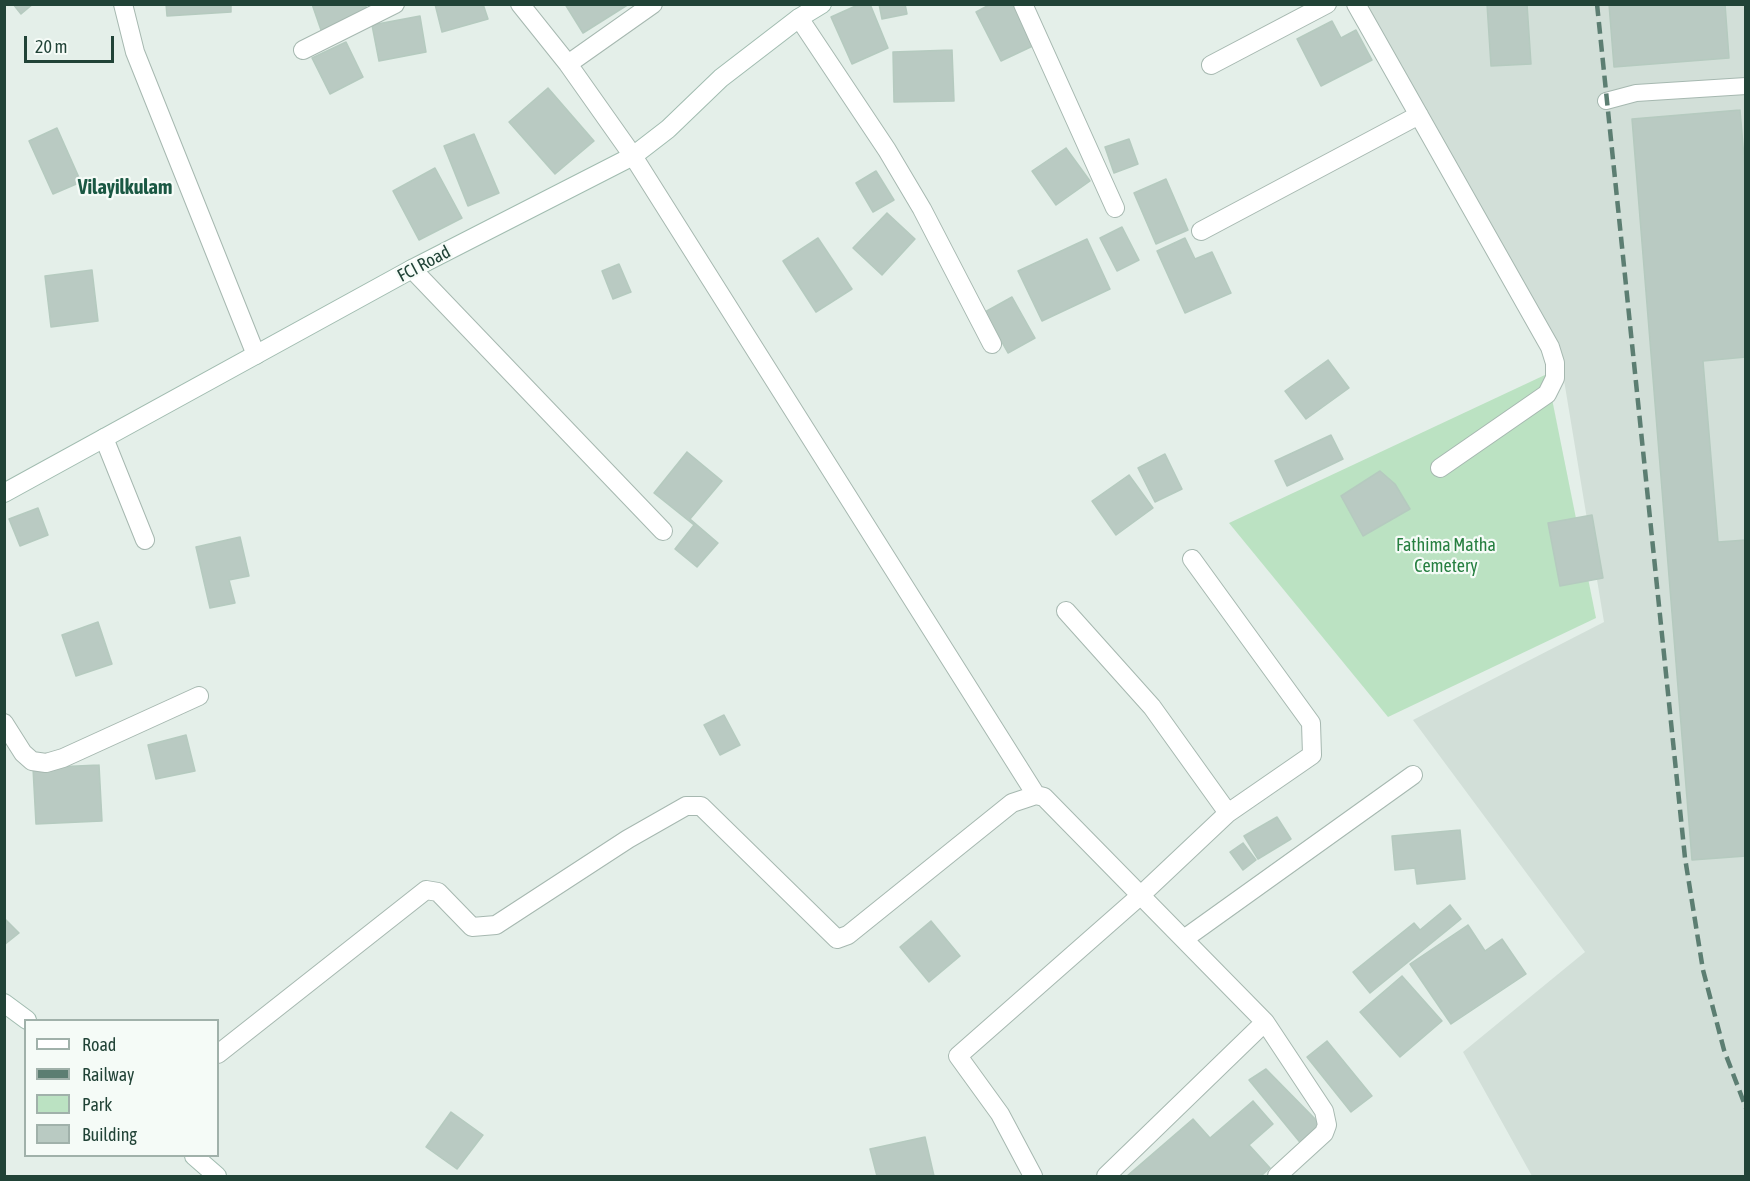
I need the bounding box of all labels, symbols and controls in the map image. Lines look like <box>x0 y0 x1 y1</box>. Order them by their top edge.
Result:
scale bar <box>27 24 117 62</box>
text: 20 m <box>35 36 67 57</box>
district label: Vilayilkulam <box>78 176 172 200</box>
street label: FCI Road <box>394 241 454 287</box>
park label: Fathima Matha Cemetery <box>1396 534 1496 576</box>
legend <box>24 1019 219 1157</box>
text: Road <box>82 1034 116 1055</box>
text: Railway <box>82 1064 134 1085</box>
text: Park <box>82 1094 112 1115</box>
text: Building <box>82 1124 137 1145</box>

